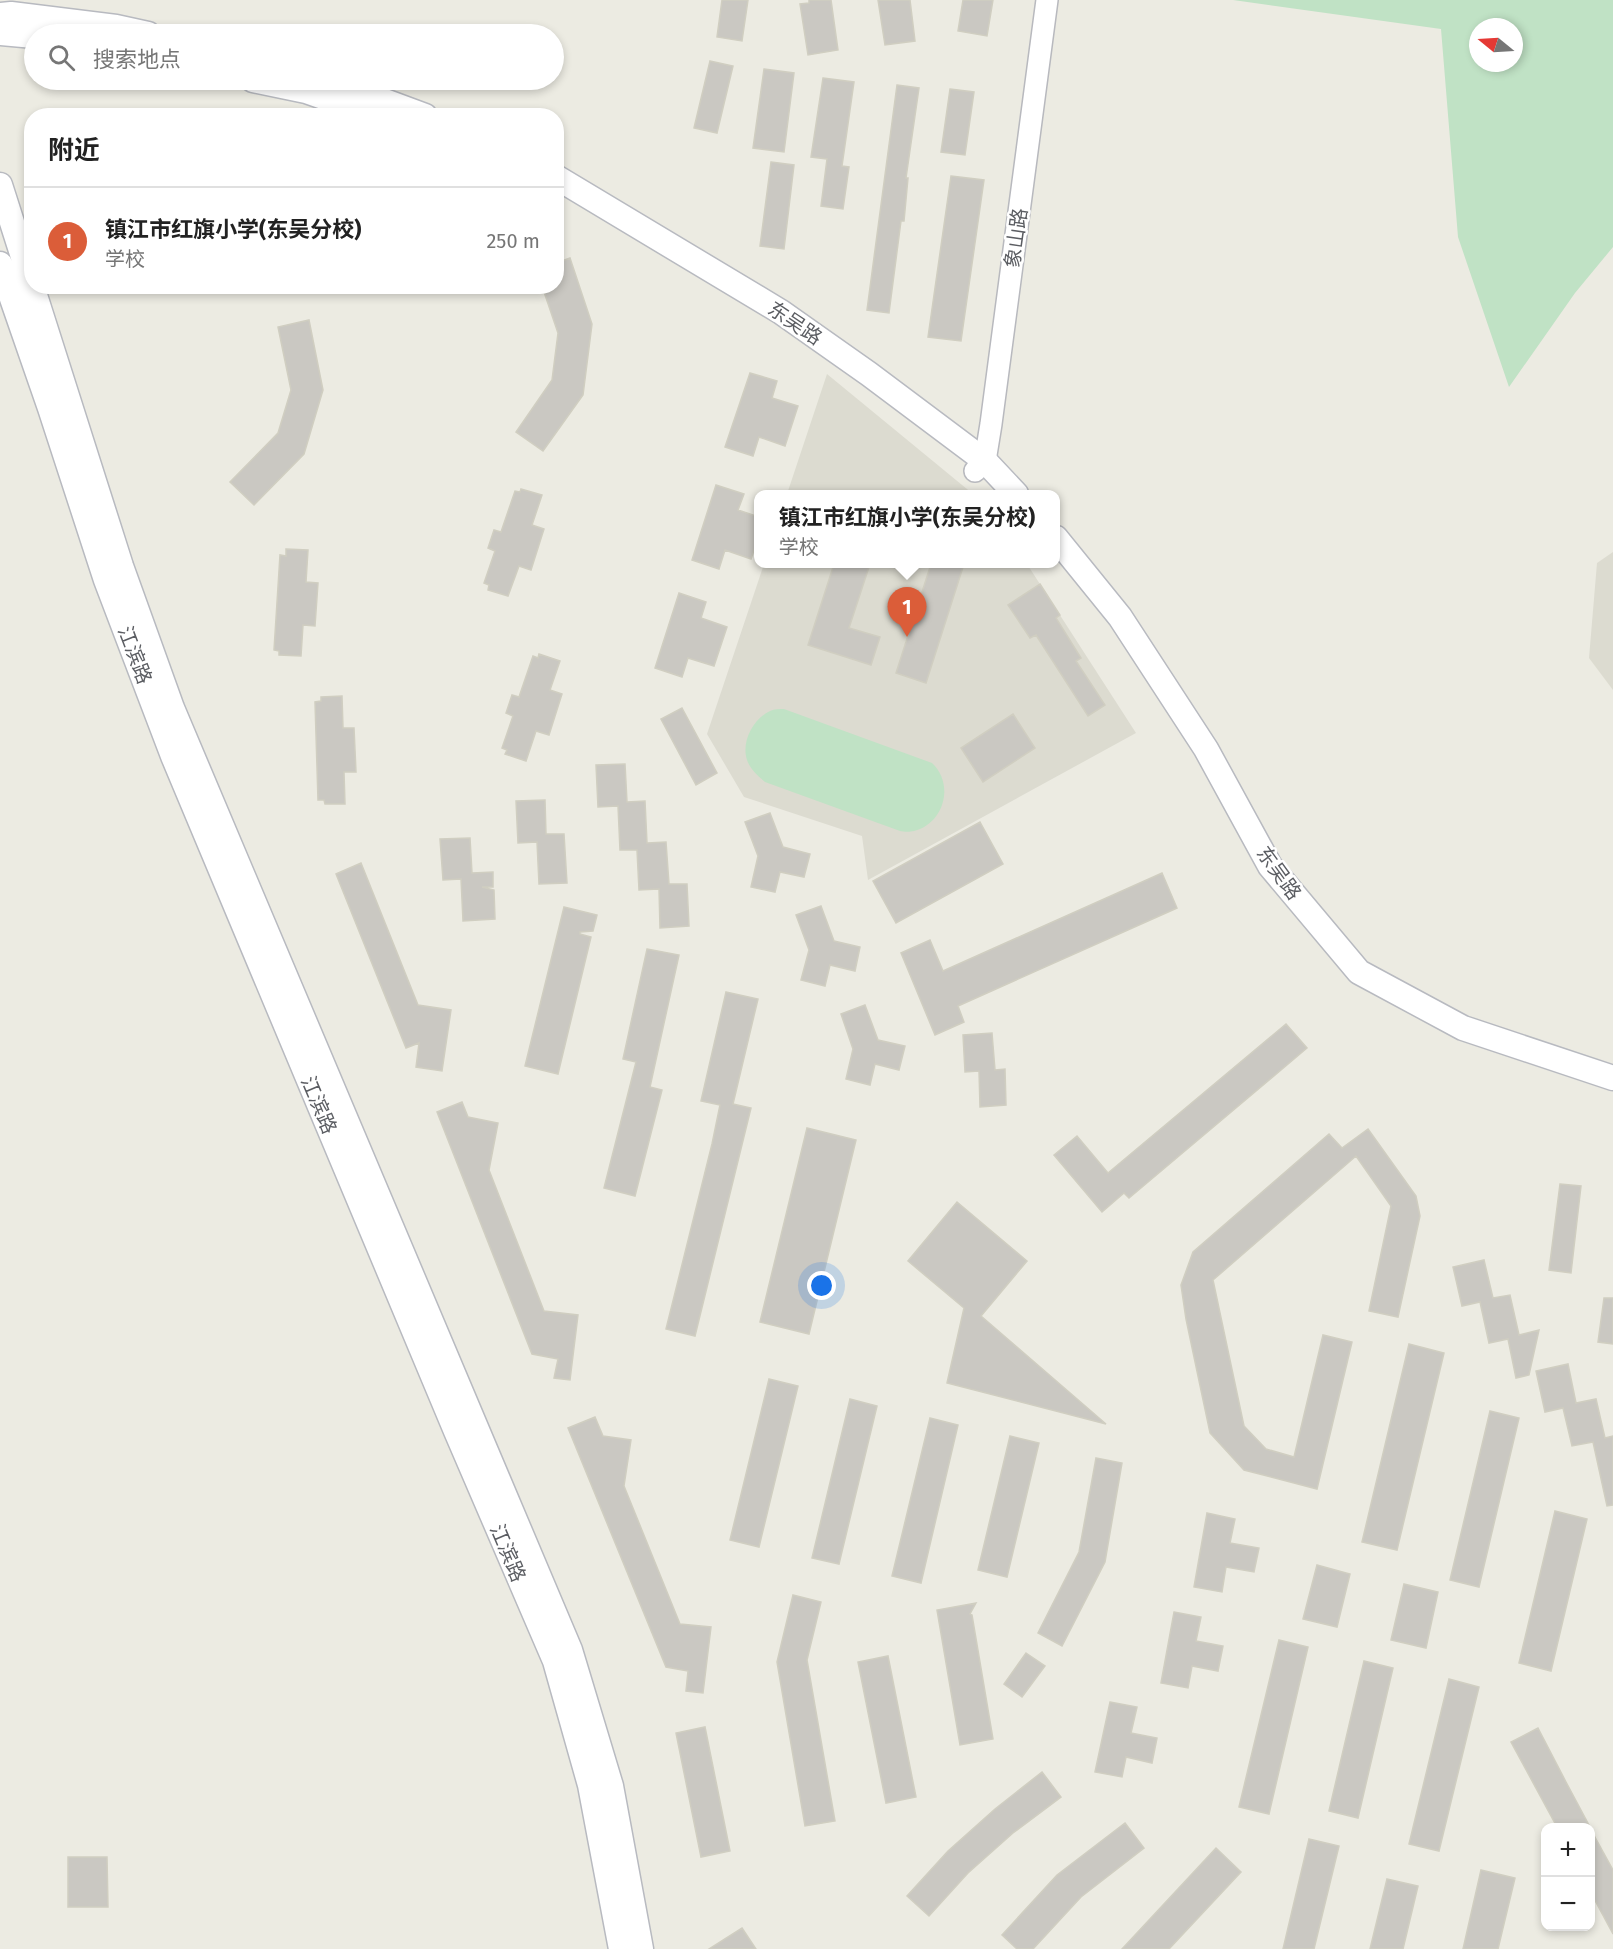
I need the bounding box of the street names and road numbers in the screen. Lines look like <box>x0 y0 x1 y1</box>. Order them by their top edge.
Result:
street label: 象山路 <box>1000 207 1032 269</box>
street label: 东吴路 <box>763 296 827 350</box>
street label: 江滨路 <box>113 623 157 687</box>
street label: 东吴路 <box>1252 842 1306 904</box>
street label: 江滨路 <box>296 1073 342 1137</box>
street label: 江滨路 <box>485 1521 531 1585</box>

